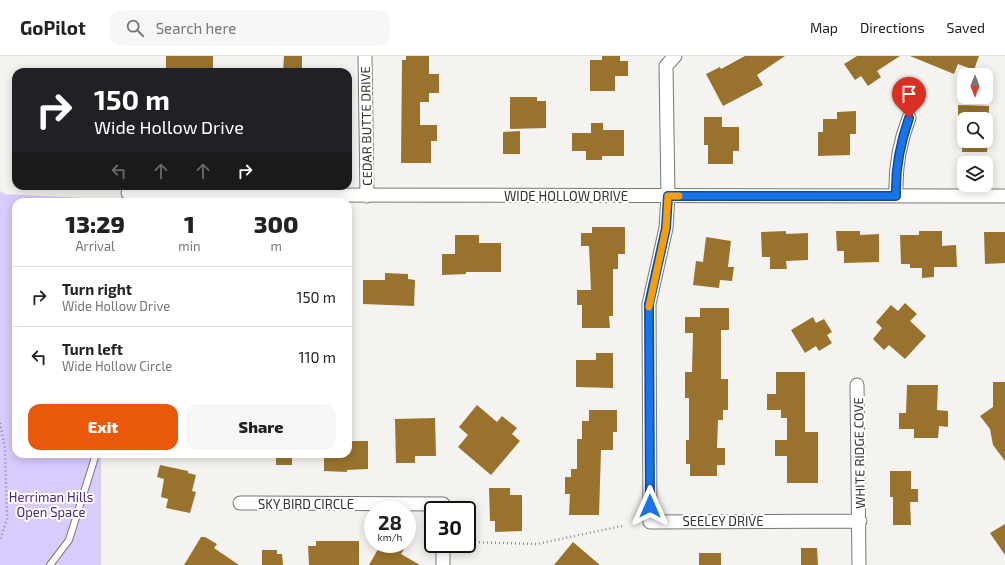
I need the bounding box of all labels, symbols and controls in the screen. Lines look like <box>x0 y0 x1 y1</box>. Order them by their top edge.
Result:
search box <box>110 10 390 46</box>
text: GoPilot <box>20 16 86 39</box>
icon: search <box>124 17 146 39</box>
text: Search here <box>156 19 236 37</box>
text: Map <box>810 19 838 36</box>
text: Directions <box>860 19 925 36</box>
text: Saved <box>947 19 985 36</box>
street label: CEDAR BUTTE DRIVE <box>357 66 375 186</box>
north arrow <box>957 68 993 104</box>
map controls <box>957 68 993 192</box>
pin <box>892 77 926 118</box>
text: 150 m <box>94 82 170 116</box>
icon: arrive <box>898 83 920 105</box>
icon: right <box>28 84 80 136</box>
button: search <box>957 112 993 148</box>
text: Wide Hollow Drive <box>94 116 244 138</box>
button: layers <box>957 156 993 192</box>
icon: left <box>108 160 130 182</box>
icon: ahead <box>150 160 172 182</box>
icon: ahead <box>192 160 214 182</box>
icon: right <box>234 160 256 182</box>
street label: WIDE HOLLOW DRIVE <box>504 188 628 204</box>
text: 13:29 <box>65 209 125 238</box>
text: 1 <box>184 209 195 238</box>
text: 300 <box>254 209 299 238</box>
text: Arrival <box>75 238 115 254</box>
text: min <box>178 238 200 254</box>
text: m <box>271 238 282 254</box>
text: Turn right <box>62 280 132 298</box>
icon: right <box>28 286 50 308</box>
text: 150 m <box>296 288 336 306</box>
text: Wide Hollow Drive <box>62 298 170 314</box>
text: Turn left <box>62 340 123 358</box>
icon: left <box>28 346 50 368</box>
text: 110 m <box>299 348 336 366</box>
text: Wide Hollow Circle <box>62 358 172 374</box>
street label: WHITE RIDGE COVE <box>850 397 868 509</box>
button: Exit <box>28 404 178 450</box>
button: Share <box>186 404 336 450</box>
position arrow <box>629 485 671 527</box>
park label: Herriman Hills Open Space <box>9 489 93 520</box>
street label: SKY BIRD CIRCLE <box>258 496 354 512</box>
speed limit sign: 30 <box>424 501 476 553</box>
text: 28 <box>378 510 402 534</box>
street label: SEELEY DRIVE <box>682 513 764 529</box>
text: km/h <box>378 531 402 543</box>

